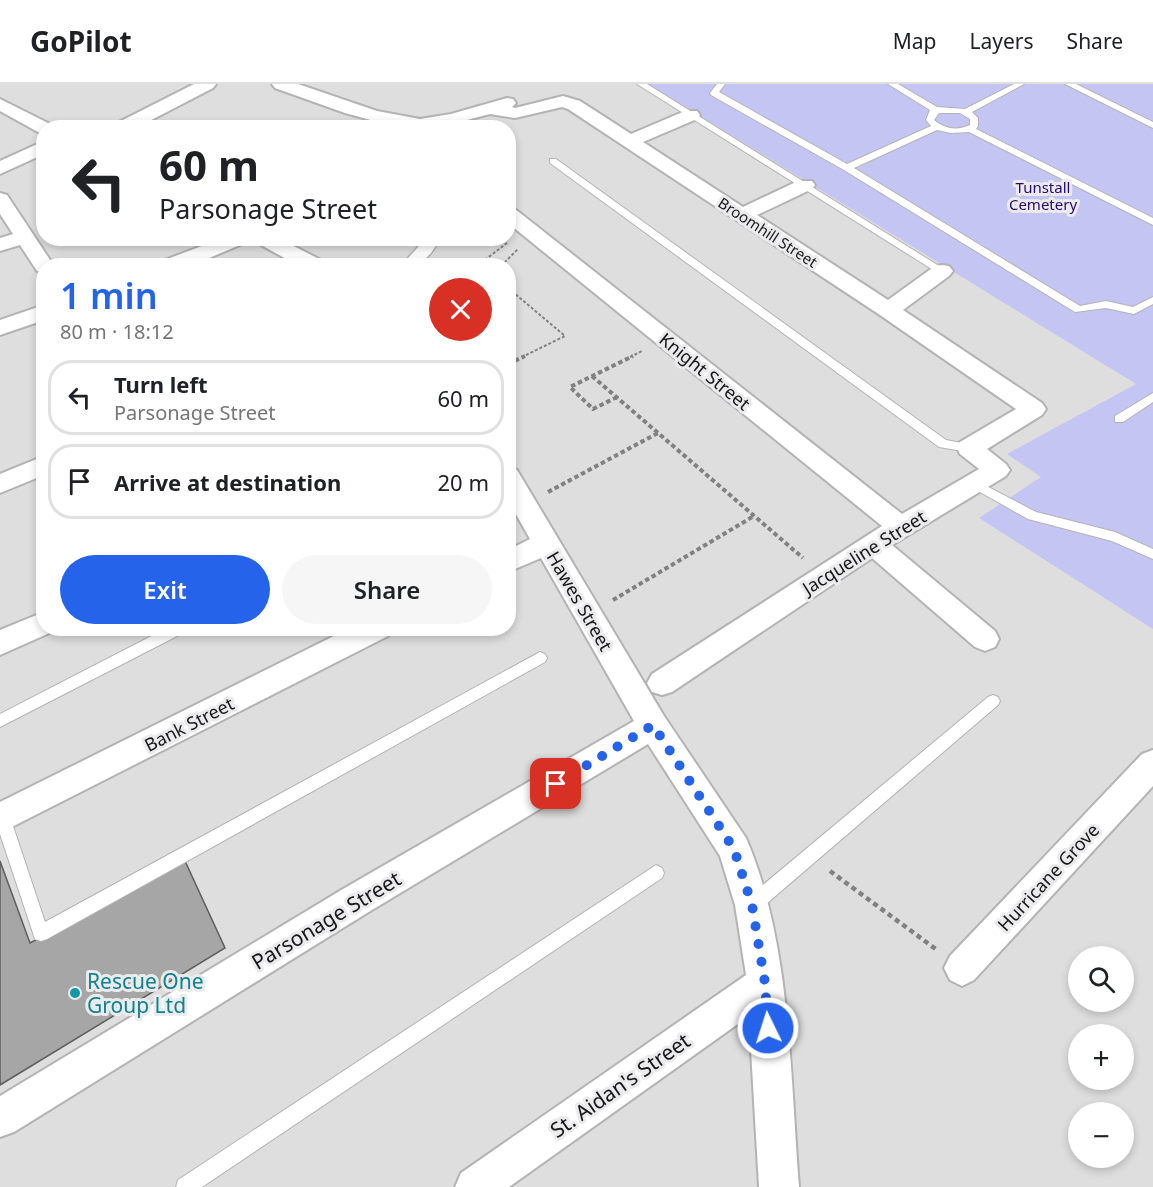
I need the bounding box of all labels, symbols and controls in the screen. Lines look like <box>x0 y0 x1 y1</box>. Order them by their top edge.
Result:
text: GoPilot <box>30 22 132 60</box>
text: Map <box>893 27 937 55</box>
text: Layers <box>970 27 1034 55</box>
text: Share <box>1067 27 1123 55</box>
text: 60 m <box>159 136 259 193</box>
icon: left <box>60 144 138 222</box>
park label: Tunstall Cemetery <box>1009 177 1077 214</box>
text: Parsonage Street <box>159 190 377 227</box>
street label: Broomhill Street <box>715 192 822 272</box>
text: 1 min <box>60 271 158 320</box>
button: close <box>429 278 492 341</box>
text: 80 m · 18:12 <box>60 318 174 345</box>
street label: Knight Street <box>654 327 756 415</box>
text: Turn left <box>114 369 208 399</box>
icon: left <box>63 381 96 414</box>
text: 60 m <box>438 383 489 413</box>
text: Parsonage Street <box>114 399 275 426</box>
icon: arrive <box>63 465 96 498</box>
text: Arrive at destination <box>114 467 341 497</box>
text: 20 m <box>438 467 489 497</box>
street label: Jacqueline Street <box>796 504 931 601</box>
street label: Hawes Street <box>542 547 618 656</box>
button: Exit <box>60 555 270 624</box>
button: Share <box>282 555 492 624</box>
street label: Bank Street <box>140 691 238 757</box>
pin <box>530 758 581 809</box>
icon: arrive <box>539 767 572 800</box>
street label: Hurricane Grove <box>992 818 1104 936</box>
street label: Parsonage Street <box>246 864 406 976</box>
map controls <box>1068 946 1134 1168</box>
button: search <box>1068 946 1134 1012</box>
place label: Rescue One Group Ltd <box>87 967 204 1019</box>
marker: Rescue One Group Ltd <box>68 986 82 1000</box>
position arrow <box>736 996 800 1060</box>
button: + <box>1068 1024 1134 1090</box>
street label: St. Aidan's Street <box>544 1026 696 1144</box>
button: − <box>1068 1102 1134 1168</box>

